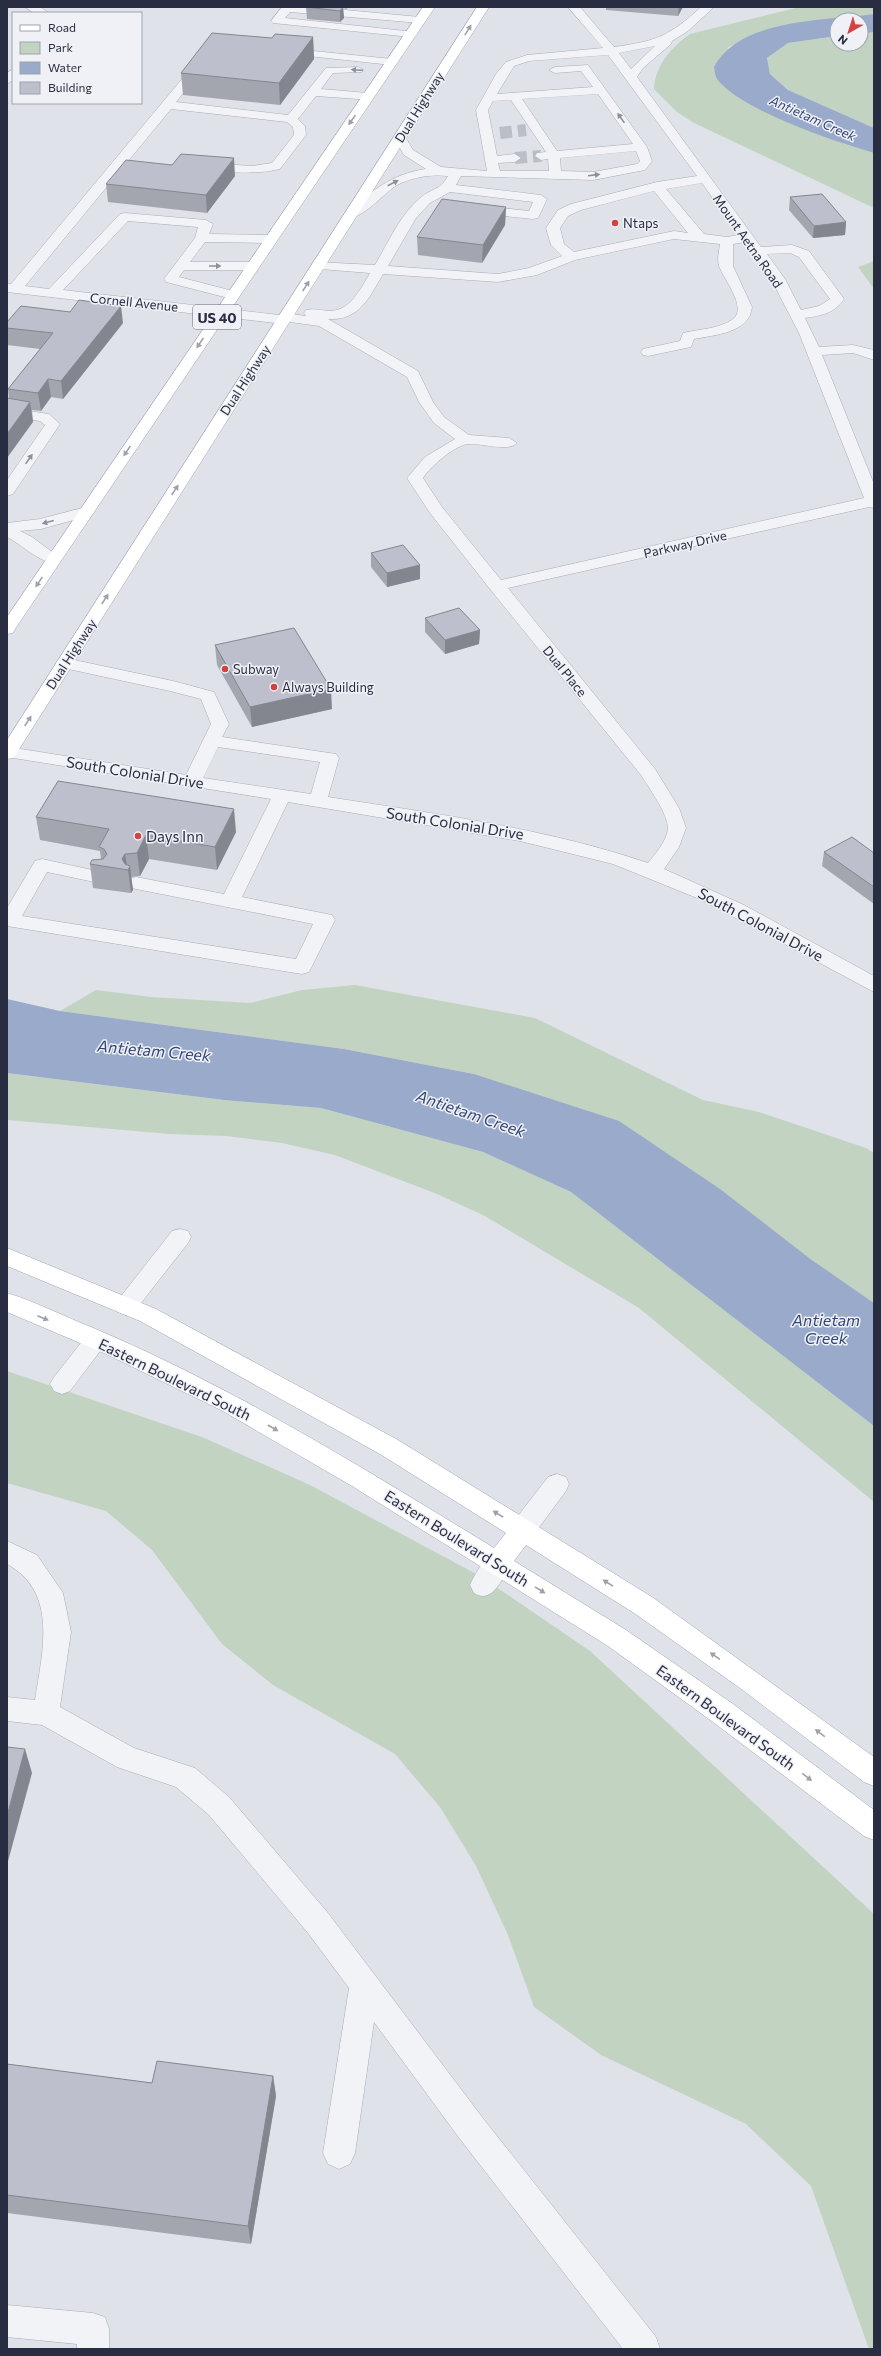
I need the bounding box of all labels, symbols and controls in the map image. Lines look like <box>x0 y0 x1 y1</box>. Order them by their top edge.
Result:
legend <box>12 12 142 104</box>
north arrow <box>829 12 869 52</box>
text: Road <box>48 20 76 34</box>
one-way arrow <box>464 25 472 35</box>
text: N <box>835 33 850 48</box>
text: Park <box>48 40 74 54</box>
text: Water <box>48 60 82 74</box>
one-way arrow <box>351 66 363 73</box>
street label: Dual Highway <box>391 68 447 145</box>
text: Building <box>48 80 92 94</box>
water label: Antietam Creek <box>767 91 859 144</box>
one-way arrow <box>617 113 625 124</box>
one-way arrow <box>348 115 356 125</box>
one-way arrow <box>588 172 600 179</box>
one-way arrow <box>387 180 399 186</box>
street label: Mount Aetna Road <box>710 191 786 291</box>
place label: Ntaps <box>623 215 658 231</box>
marker: Ntaps <box>610 218 620 228</box>
one-way arrow <box>209 263 222 269</box>
one-way arrow <box>302 281 310 291</box>
street label: Cornell Avenue <box>89 289 179 315</box>
road number: US 40 <box>193 305 241 329</box>
one-way arrow <box>196 338 204 348</box>
street label: Dual Highway <box>216 342 274 418</box>
one-way arrow <box>123 446 131 456</box>
one-way arrow <box>25 454 33 464</box>
one-way arrow <box>172 484 179 496</box>
one-way arrow <box>42 520 54 526</box>
street label: Parkway Drive <box>642 527 728 561</box>
one-way arrow <box>35 577 43 587</box>
one-way arrow <box>102 593 109 605</box>
street label: Dual Highway <box>42 616 100 692</box>
street label: Dual Place <box>540 642 590 700</box>
place label: Subway <box>233 661 279 677</box>
marker: Subway <box>220 664 230 674</box>
place label: Always Building <box>282 679 374 695</box>
marker: Always Building <box>269 682 279 692</box>
one-way arrow <box>24 716 32 726</box>
street label: South Colonial Drive <box>65 752 205 792</box>
street label: South Colonial Drive <box>385 803 525 843</box>
place label: Days Inn <box>146 827 203 845</box>
marker: Days Inn <box>133 831 143 841</box>
street label: South Colonial Drive <box>695 883 827 965</box>
water label: Antietam Creek <box>95 1035 212 1064</box>
water label: Antietam Creek <box>413 1085 528 1141</box>
water label: Antietam Creek <box>791 1310 860 1347</box>
one-way arrow <box>37 1314 49 1321</box>
street label: Eastern Boulevard South <box>96 1334 254 1424</box>
one-way arrow <box>268 1425 279 1432</box>
street label: Eastern Boulevard South <box>381 1486 533 1590</box>
one-way arrow <box>493 1510 503 1518</box>
one-way arrow <box>603 1579 613 1587</box>
one-way arrow <box>535 1586 545 1594</box>
one-way arrow <box>710 1652 721 1660</box>
street label: Eastern Boulevard South <box>653 1661 799 1773</box>
one-way arrow <box>815 1729 826 1737</box>
one-way arrow <box>802 1772 813 1781</box>

